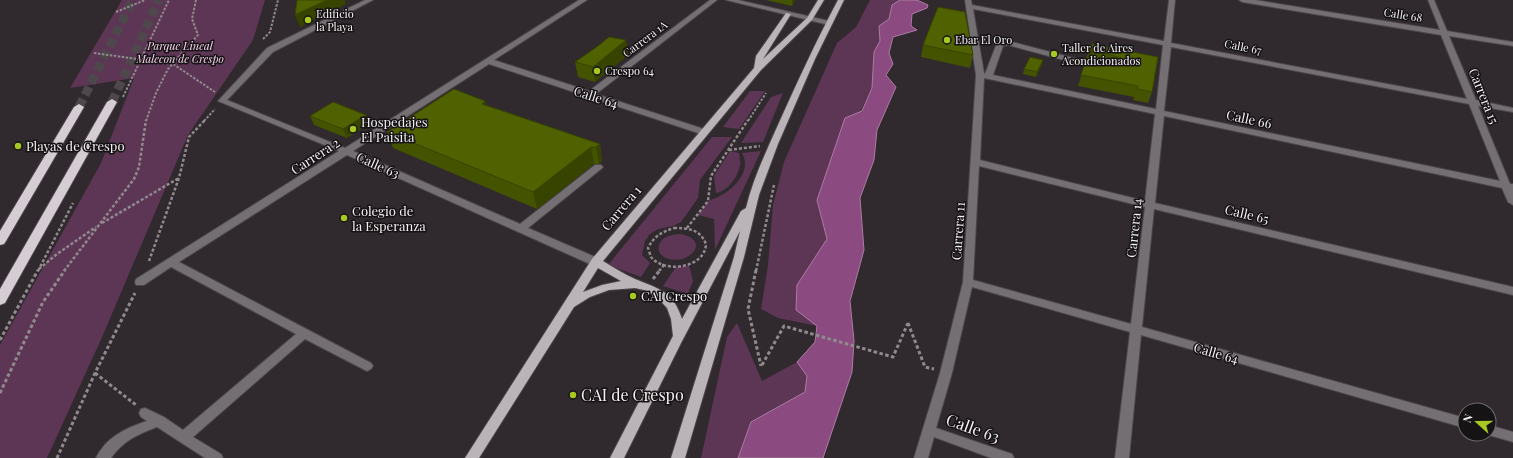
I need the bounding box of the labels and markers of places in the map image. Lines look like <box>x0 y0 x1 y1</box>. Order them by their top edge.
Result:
place label: Edificio la Playa <box>316 6 354 34</box>
marker: Edificio la Playa <box>303 15 313 25</box>
place label: Ebar El Oro <box>955 32 1012 47</box>
marker: Ebar El Oro <box>942 35 952 45</box>
place label: Taller de Aires Acondicionados <box>1061 40 1141 68</box>
marker: Taller de Aires Acondicionados <box>1049 49 1059 59</box>
place label: Crespo 64 <box>605 63 655 78</box>
marker: Crespo 64 <box>592 66 602 76</box>
place label: Hospedajes El Paisita <box>361 113 428 145</box>
marker: Hospedajes El Paisita <box>348 124 358 134</box>
place label: Playas de Crespo <box>26 137 125 154</box>
marker: Playas de Crespo <box>13 141 23 151</box>
place label: Colegio de la Esperanza <box>352 202 426 234</box>
marker: Colegio de la Esperanza <box>339 213 349 223</box>
place label: CAI Crespo <box>641 287 707 304</box>
marker: CAI Crespo <box>628 291 638 301</box>
place label: CAI de Crespo <box>581 384 684 405</box>
marker: CAI de Crespo <box>568 390 578 400</box>

